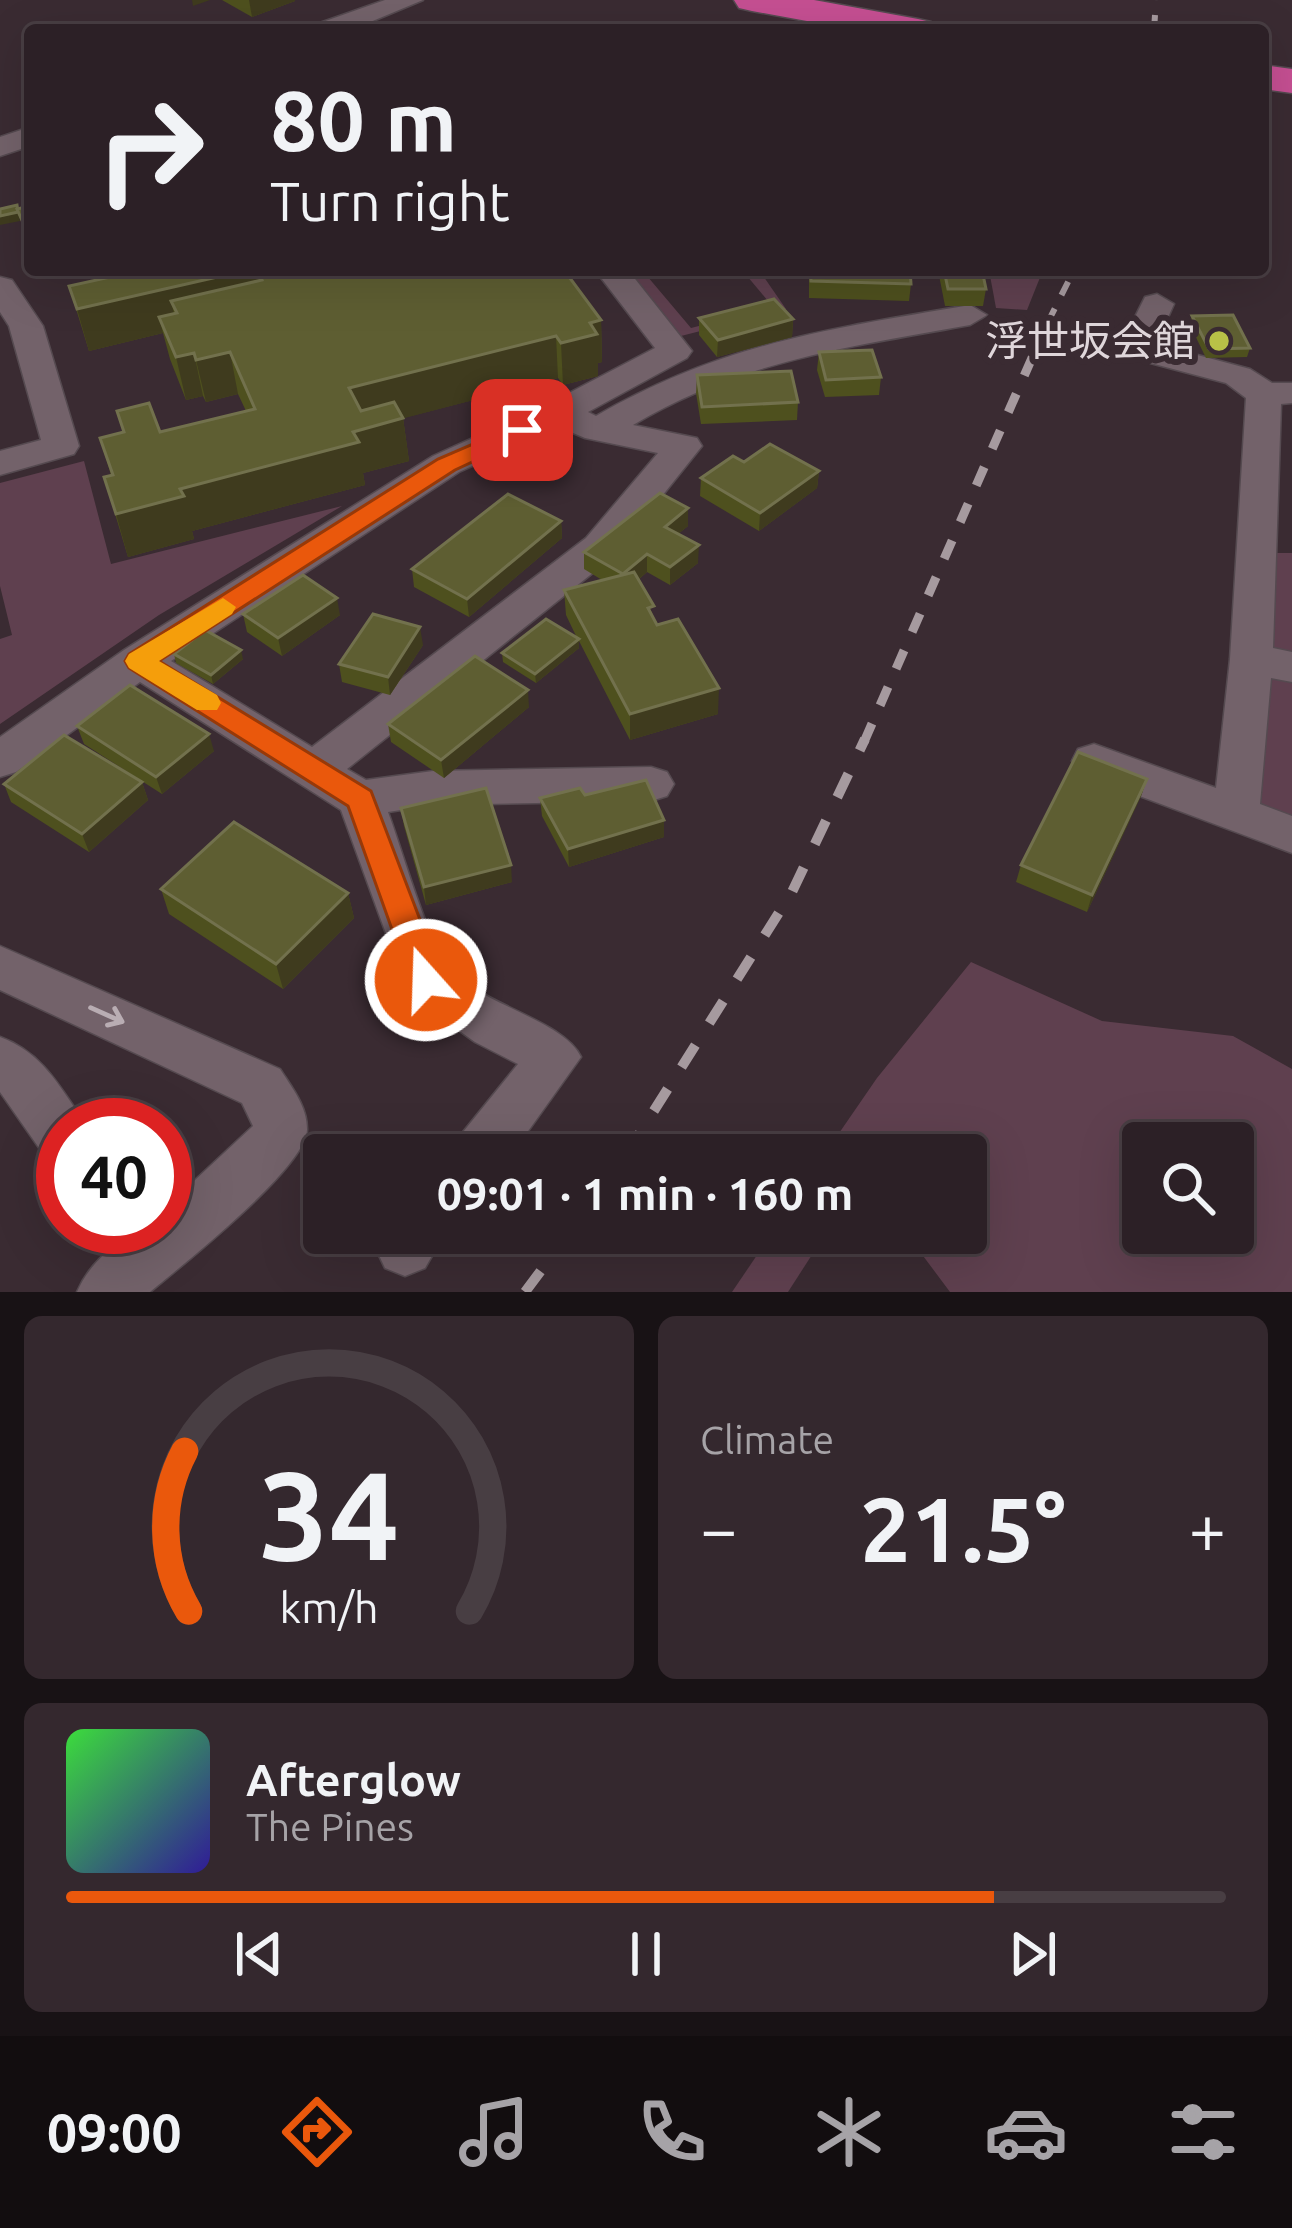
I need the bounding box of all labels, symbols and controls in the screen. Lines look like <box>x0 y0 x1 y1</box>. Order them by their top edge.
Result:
icon: right <box>72 72 228 228</box>
text: 80 m <box>270 73 457 167</box>
text: Turn right <box>270 171 510 231</box>
place label: 浮世坂会館 <box>985 317 1195 364</box>
marker: 浮世坂会館 <box>1206 328 1232 354</box>
pin <box>471 379 573 481</box>
icon: arrive <box>489 397 555 463</box>
position arrow <box>363 917 489 1043</box>
one-way arrow <box>88 1006 124 1028</box>
speed limit sign: 40 <box>36 1098 192 1254</box>
map controls <box>1122 1122 1254 1254</box>
button: search <box>1122 1122 1254 1254</box>
text: 09:01 · 1 min · 160 m <box>437 1168 853 1219</box>
text: Climate <box>700 1418 834 1461</box>
text: 34 <box>259 1444 399 1584</box>
text: 21.5° <box>860 1478 1066 1579</box>
text: − <box>700 1491 737 1565</box>
text: + <box>1189 1491 1226 1565</box>
text: km/h <box>279 1582 379 1630</box>
text: Afterglow <box>246 1754 461 1805</box>
text: The Pines <box>246 1805 414 1848</box>
icon: previous <box>226 1921 292 1987</box>
icon: pause <box>613 1921 679 1987</box>
icon: next <box>1000 1921 1066 1987</box>
icon: directions <box>275 2090 359 2174</box>
icon: music <box>452 2090 536 2174</box>
icon: phone <box>630 2090 714 2174</box>
icon: climate <box>807 2090 891 2174</box>
icon: car <box>984 2090 1068 2174</box>
icon: filters <box>1161 2090 1245 2174</box>
text: 09:00 <box>47 2102 182 2162</box>

